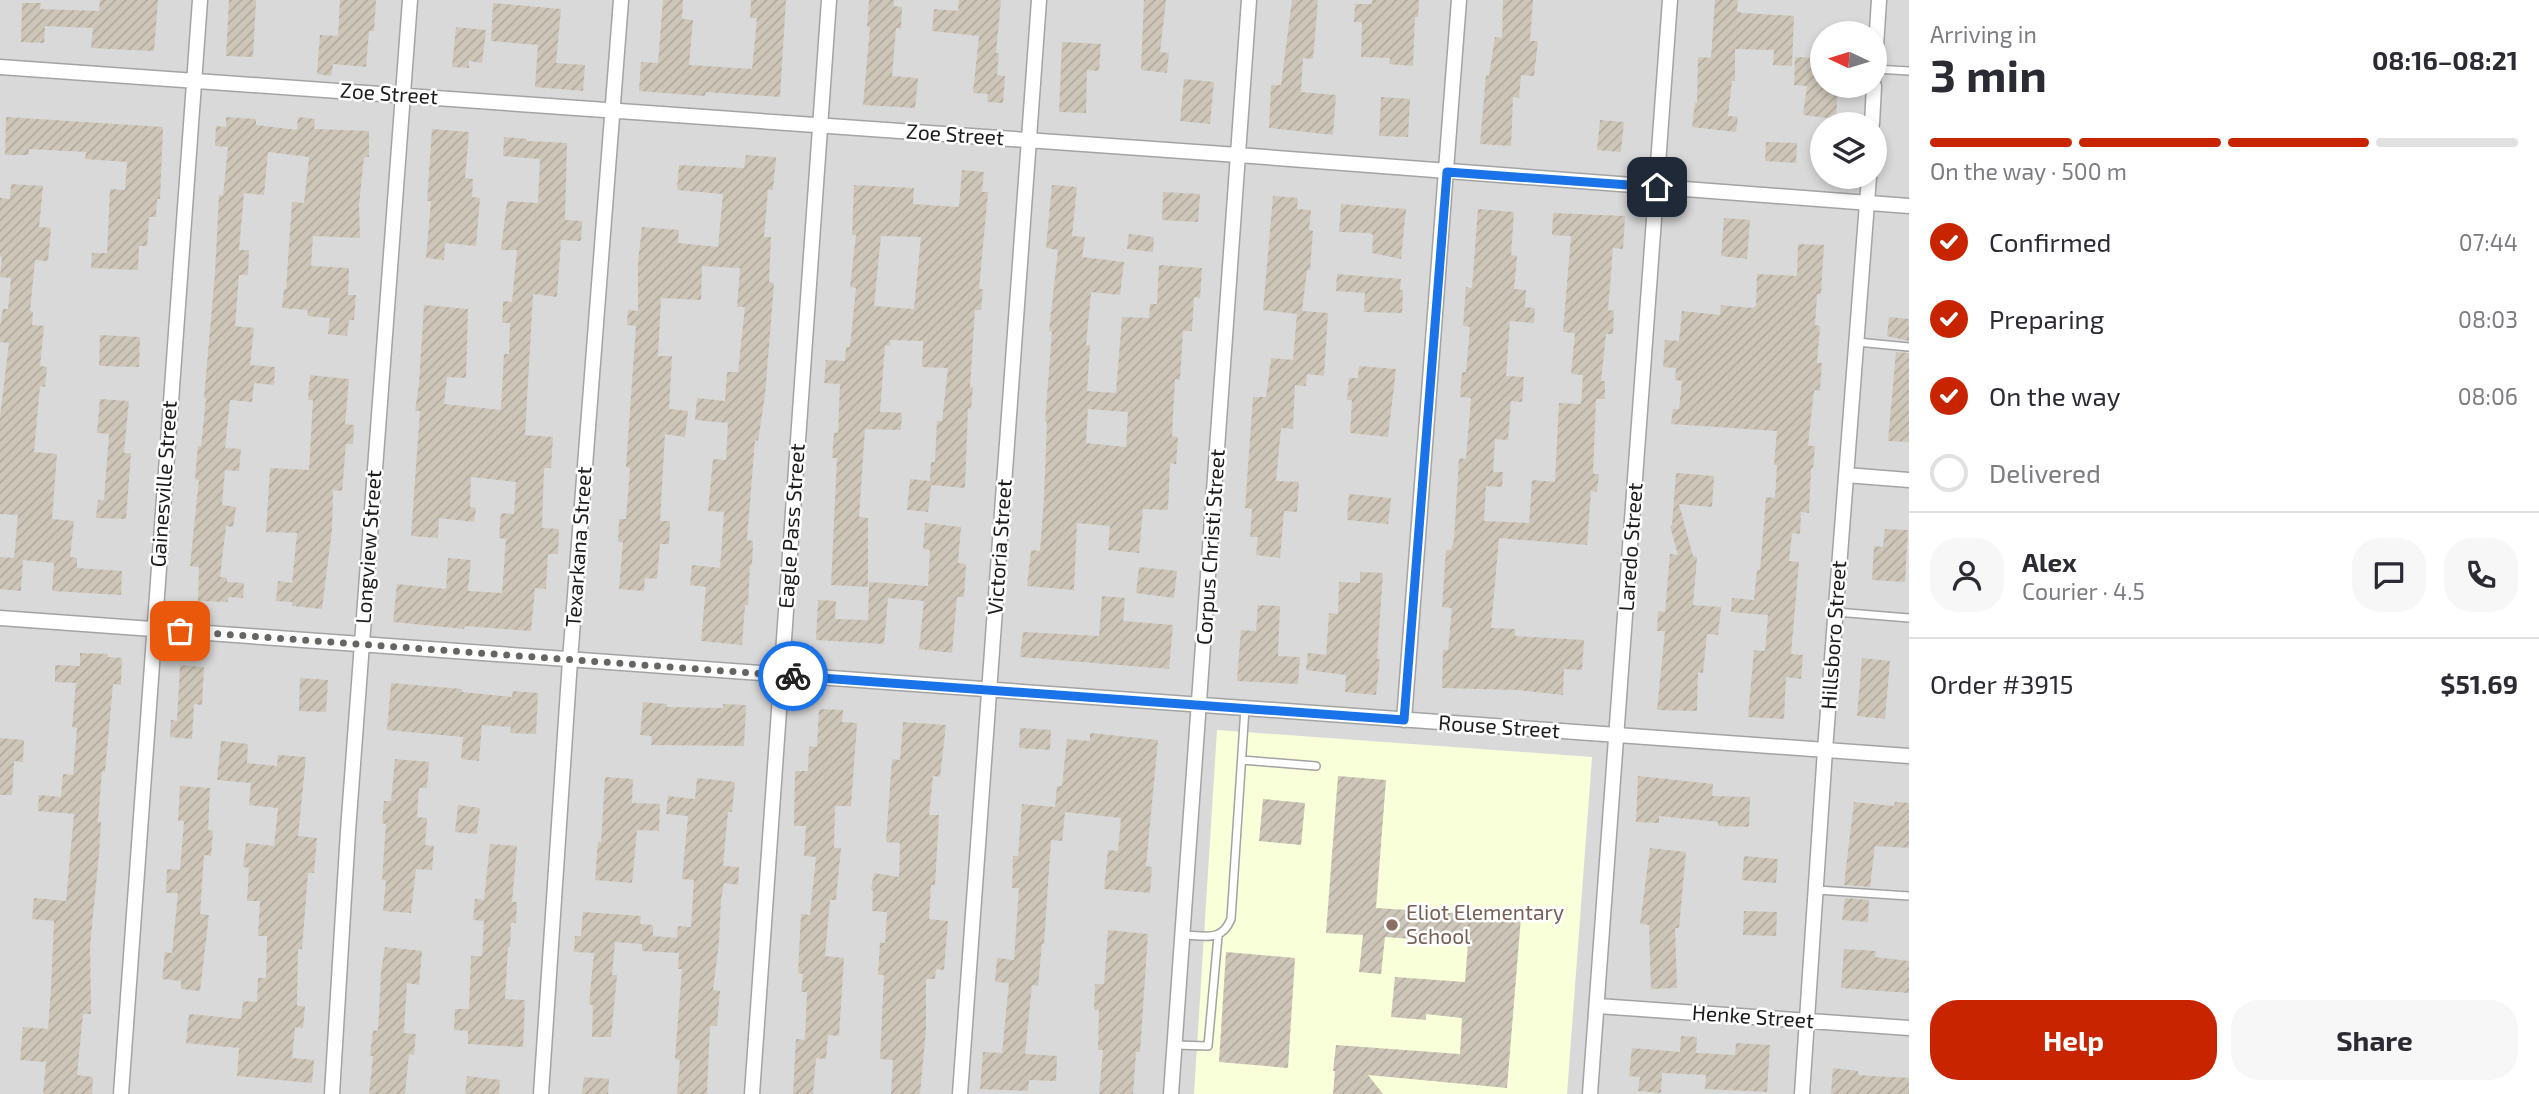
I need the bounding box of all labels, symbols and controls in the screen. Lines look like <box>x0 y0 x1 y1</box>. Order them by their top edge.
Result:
text: Arriving in <box>1930 20 2037 48</box>
north arrow <box>1810 21 1886 98</box>
map controls <box>1810 21 1887 189</box>
text: 08:16–08:21 <box>2372 44 2518 75</box>
text: 3 min <box>1930 46 2047 101</box>
street label: Zoe Street <box>339 77 439 108</box>
button: layers <box>1810 112 1887 189</box>
street label: Zoe Street <box>905 118 1005 149</box>
pin <box>1627 157 1687 217</box>
text: On the way · 500 m <box>1930 157 2127 185</box>
icon: home <box>1638 168 1676 206</box>
icon: check <box>1930 223 1968 261</box>
text: Confirmed <box>1989 226 2112 257</box>
text: 07:44 <box>2459 228 2518 256</box>
icon: check <box>1930 300 1968 338</box>
text: Preparing <box>1989 303 2104 334</box>
text: 08:03 <box>2458 305 2518 333</box>
icon: check <box>1930 377 1968 415</box>
text: On the way <box>1989 380 2120 411</box>
text: 08:06 <box>2458 382 2518 410</box>
street label: Gainesville Street <box>144 400 181 568</box>
street label: Eagle Pass Street <box>772 443 809 609</box>
street label: Corpus Christi Street <box>1190 448 1229 646</box>
text: Delivered <box>1989 457 2101 488</box>
street label: Texarkana Street <box>559 466 596 628</box>
street label: Longview Street <box>350 469 385 625</box>
street label: Victoria Street <box>981 478 1016 616</box>
street label: Laredo Street <box>1613 482 1646 612</box>
button: person <box>1930 538 2004 612</box>
button: chat <box>2352 538 2426 612</box>
button: phone <box>2444 538 2518 612</box>
text: Alex <box>2022 546 2077 577</box>
street label: Hillsboro Street <box>1815 560 1850 710</box>
text: Courier · 4.5 <box>2022 577 2145 605</box>
pin <box>150 601 210 661</box>
icon: bag <box>161 612 199 650</box>
courier <box>758 641 828 711</box>
icon: bike <box>774 657 812 695</box>
text: Order #3915 <box>1930 668 2074 699</box>
text: $51.69 <box>2440 668 2518 699</box>
street label: Rouse Street <box>1437 709 1561 742</box>
place label: Eliot Elementary School <box>1406 899 1564 948</box>
marker: Eliot Elementary School <box>1384 917 1400 933</box>
street label: Henke Street <box>1691 999 1815 1032</box>
button: Help <box>1930 1000 2217 1080</box>
button: Share <box>2231 1000 2518 1080</box>

